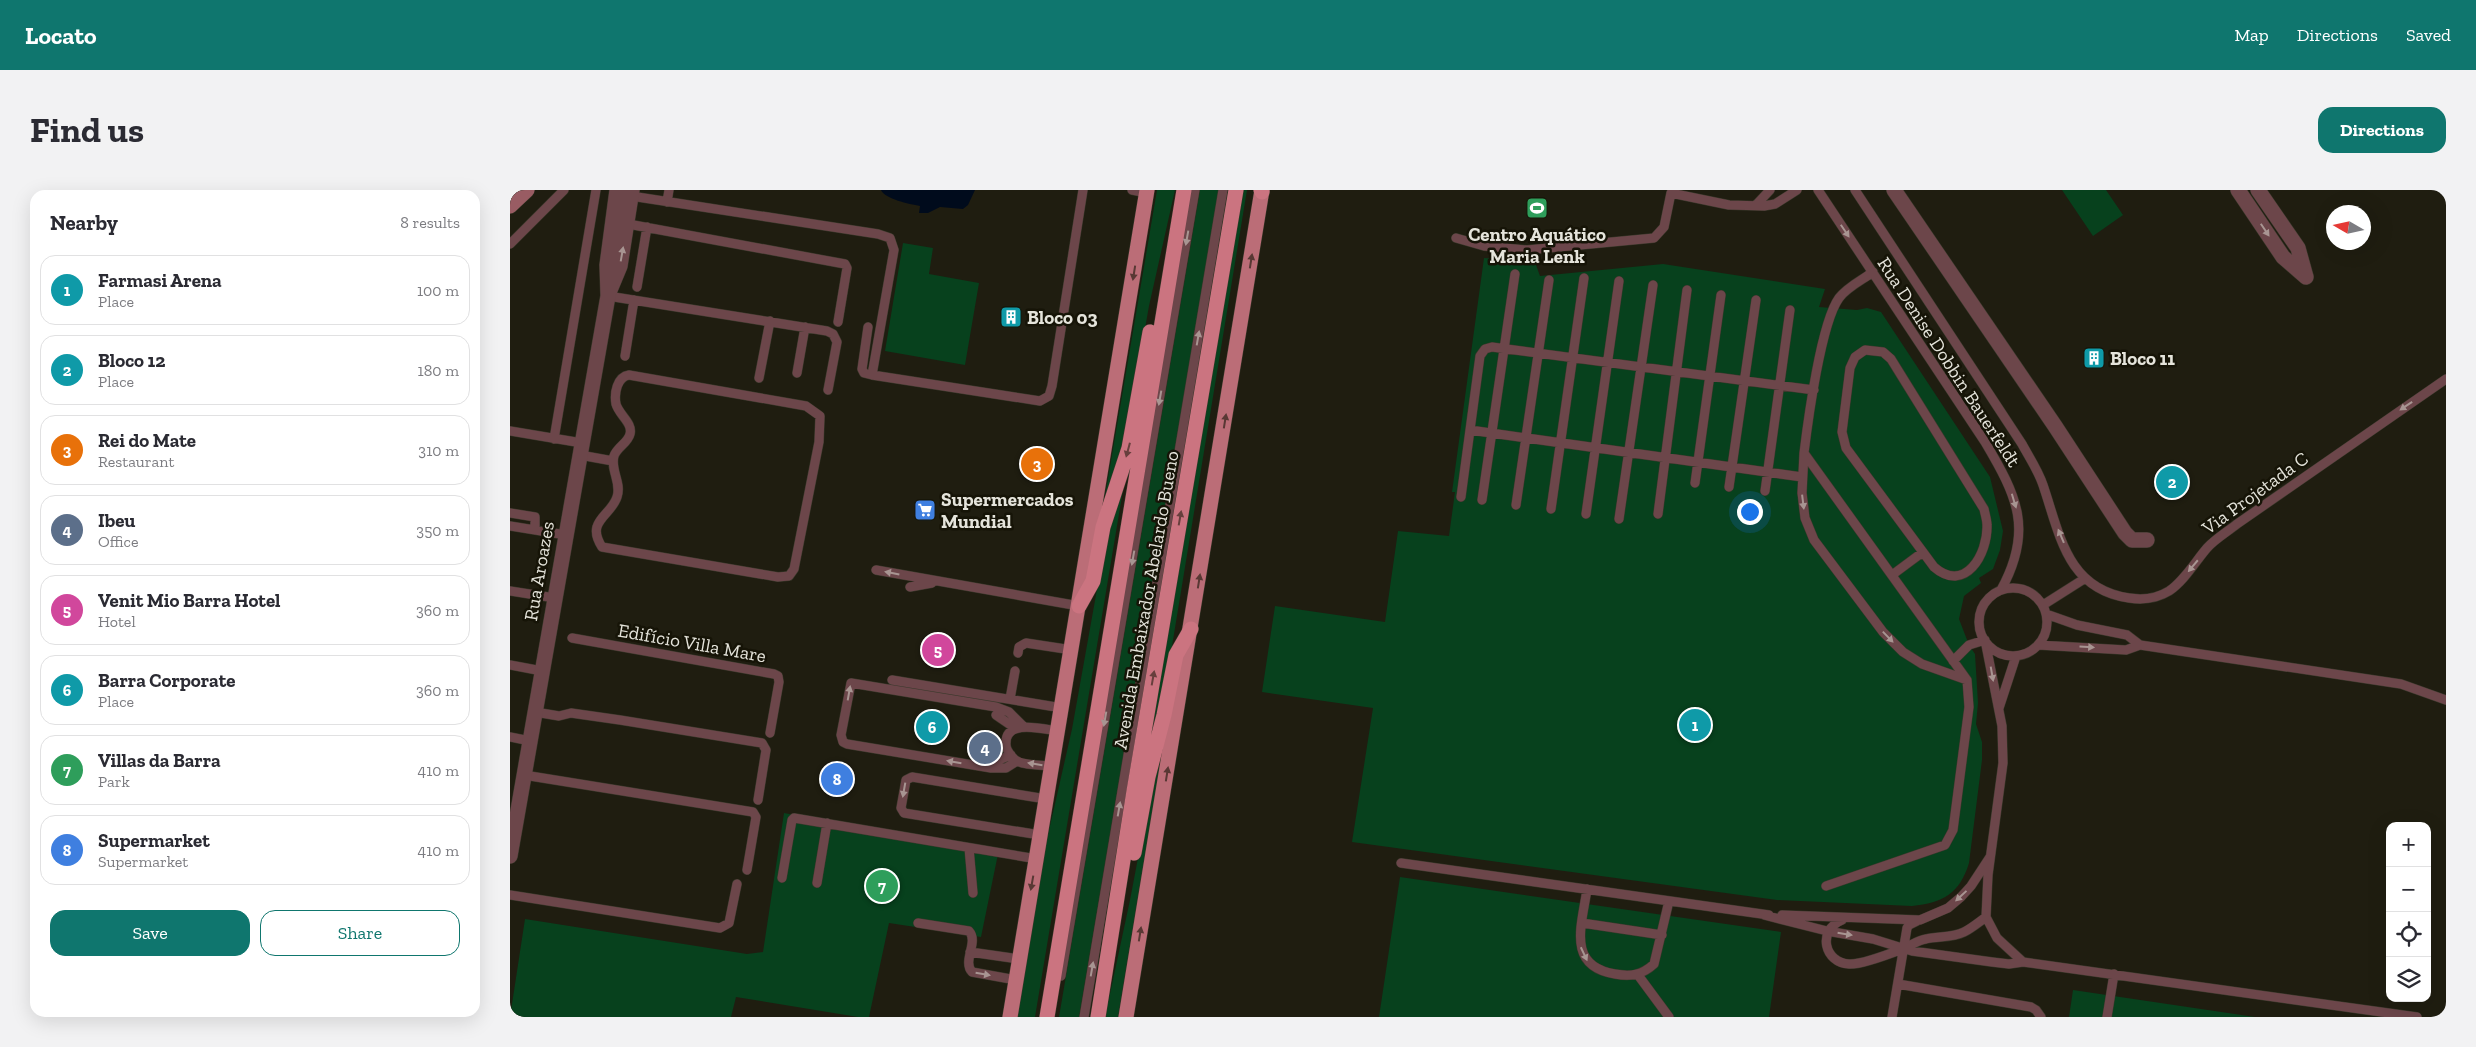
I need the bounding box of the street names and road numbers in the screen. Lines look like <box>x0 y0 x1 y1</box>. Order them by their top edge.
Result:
street label: Rua Denise Dobbin Bauerfeldt <box>1872 253 2026 471</box>
street label: Via Projetada C <box>2197 447 2313 540</box>
street label: Avenida Embaixador Abelardo Bueno <box>1108 449 1184 751</box>
street label: Rua Aroazes <box>519 519 559 623</box>
street label: Edifício Villa Mare <box>616 619 768 667</box>

